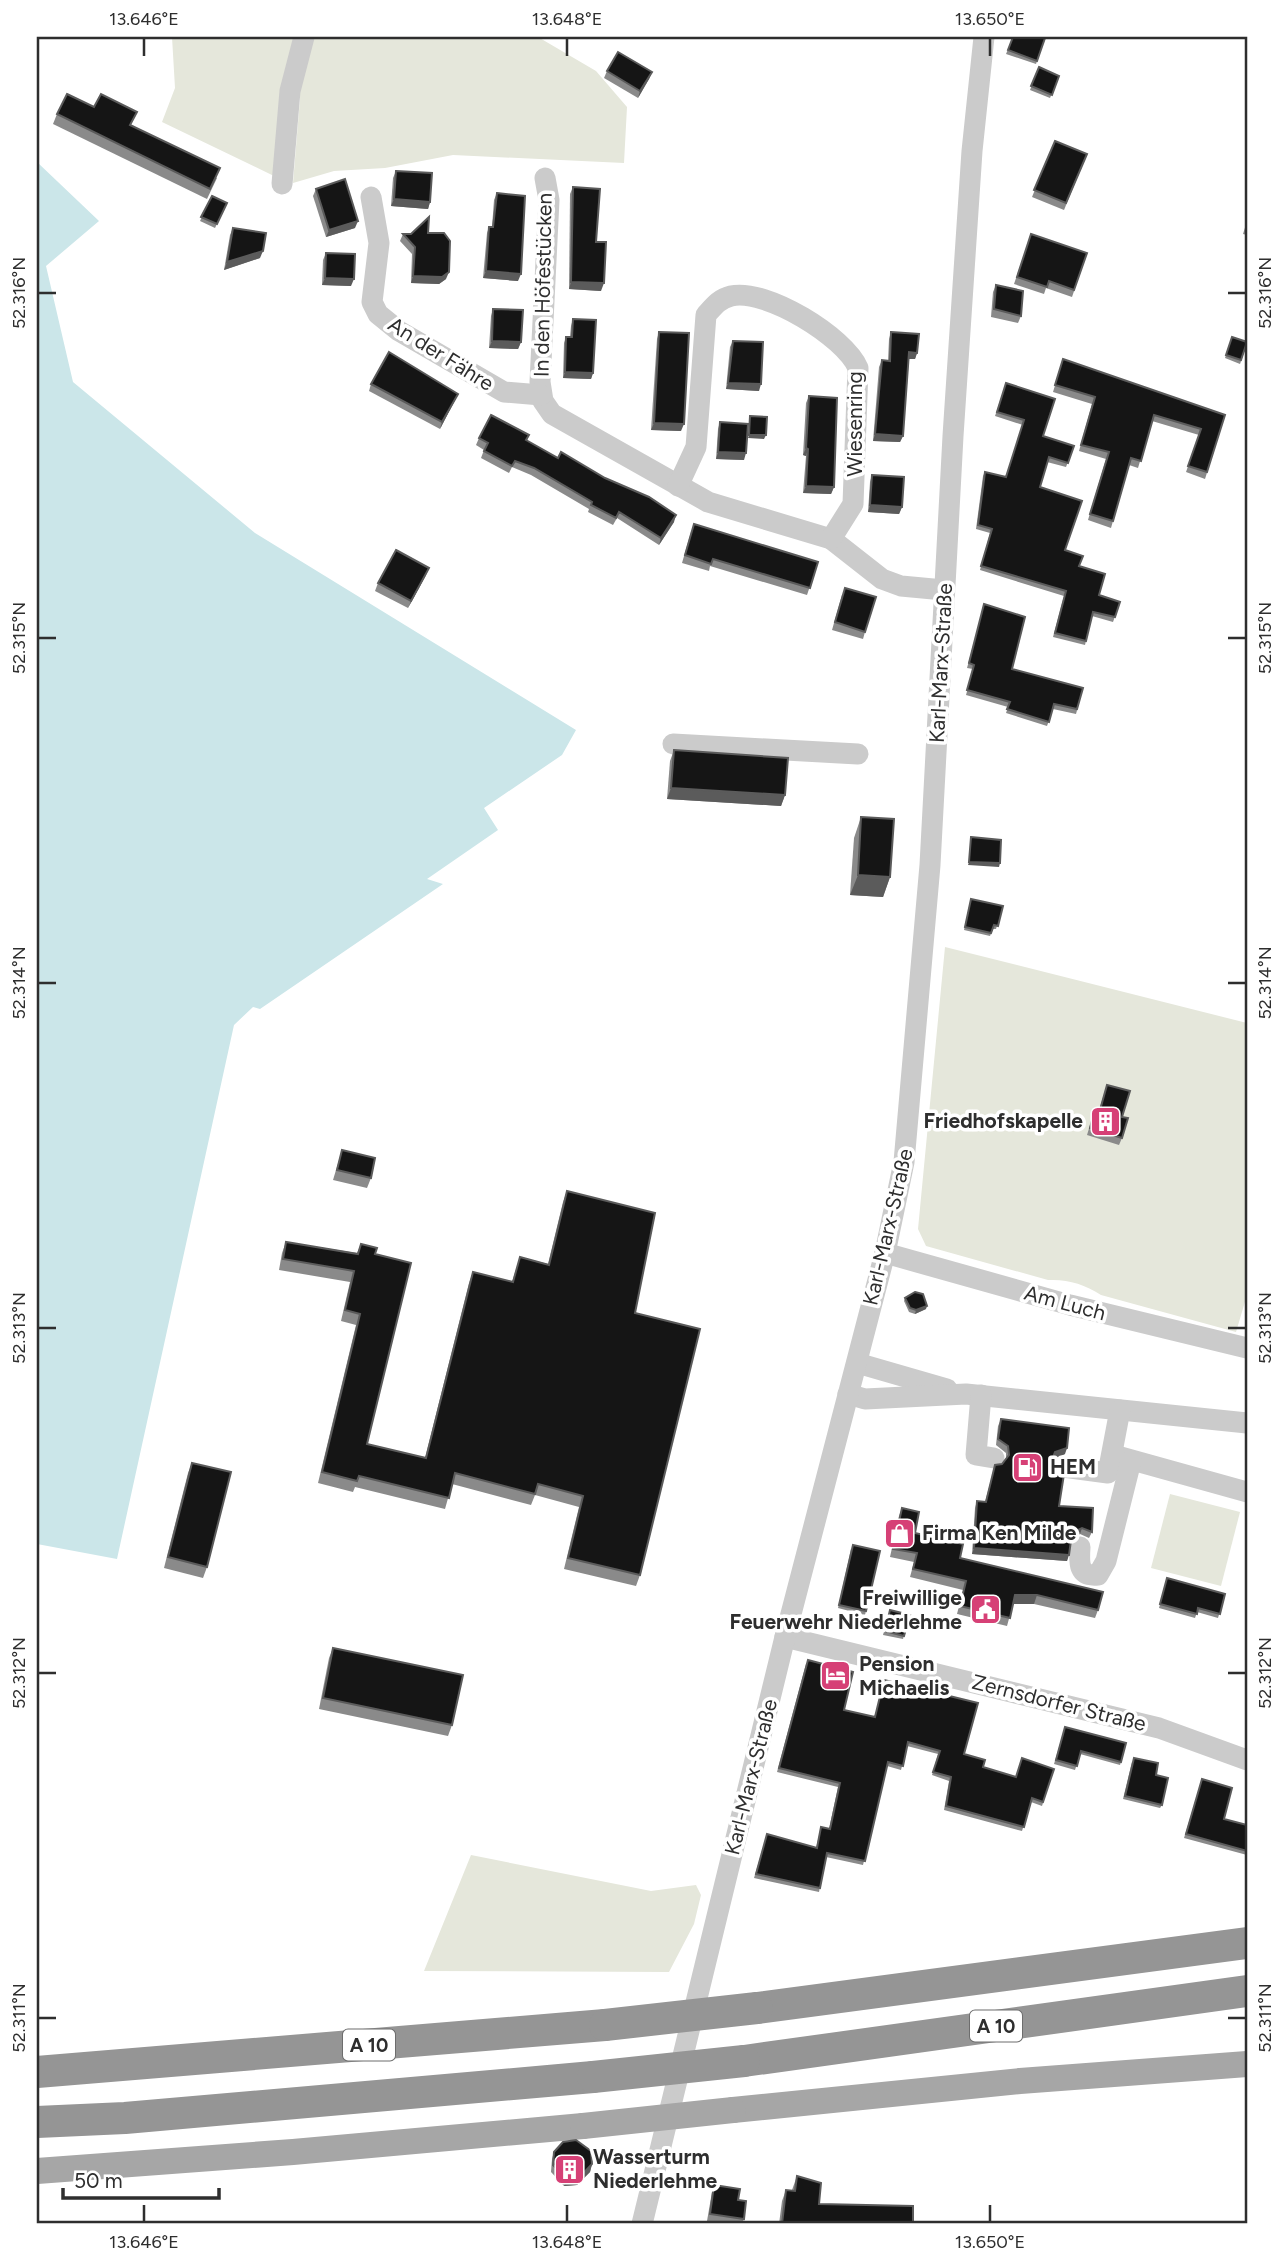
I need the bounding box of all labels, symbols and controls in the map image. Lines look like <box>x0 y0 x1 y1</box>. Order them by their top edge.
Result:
text: 13.646°E <box>109 8 179 30</box>
text: 13.648°E <box>532 8 602 30</box>
text: 13.650°E <box>955 8 1025 30</box>
street label: In den Höfestücken <box>528 193 557 377</box>
text: 52.316°N <box>8 257 30 329</box>
text: 52.316°N <box>1254 257 1276 329</box>
street label: An der Fähre <box>384 311 499 396</box>
street label: Wiesenring <box>842 371 867 477</box>
street label: Karl-Marx-Straße <box>924 582 957 744</box>
text: 52.315°N <box>8 602 30 674</box>
text: 52.315°N <box>1254 602 1276 674</box>
text: 52.314°N <box>8 946 30 1020</box>
text: 52.314°N <box>1254 946 1276 1020</box>
building icon: Friedhofskapelle <box>1089 1104 1123 1138</box>
place label: Friedhofskapelle <box>924 1108 1083 1133</box>
street label: Karl-Marx-Straße <box>857 1146 918 1308</box>
street label: Am Luch <box>1022 1280 1108 1325</box>
text: 52.313°N <box>8 1292 30 1364</box>
text: 52.313°N <box>1254 1292 1276 1364</box>
fuel station icon: HEM <box>1010 1450 1044 1484</box>
place label: HEM <box>1050 1454 1096 1479</box>
shop icon: Firma Ken Milde <box>882 1516 916 1550</box>
place label: Firma Ken Milde <box>922 1520 1077 1545</box>
place label: Freiwillige Feuerwehr Niederlehme <box>729 1585 962 1634</box>
public building icon: Freiwillige Feuerwehr Niederlehme <box>968 1593 1002 1627</box>
text: 52.312°N <box>8 1637 30 1709</box>
text: 52.312°N <box>1254 1637 1276 1709</box>
place label: Pension Michaelis <box>859 1651 949 1700</box>
hotel icon: Pension Michaelis <box>819 1659 853 1693</box>
street label: Zernsdorfer Straße <box>969 1669 1149 1736</box>
street label: Karl-Marx-Straße <box>719 1696 782 1858</box>
text: 52.311°N <box>8 1983 30 2053</box>
text: 52.311°N <box>1254 1983 1276 2053</box>
road number: A 10 <box>970 2010 1022 2042</box>
road number: A 10 <box>343 2030 395 2060</box>
place label: Wasserturm Niederlehme <box>593 2144 718 2193</box>
building icon: Wasserturm Niederlehme <box>553 2152 587 2186</box>
scale bar <box>63 2156 219 2200</box>
text: 50 m <box>74 2168 123 2193</box>
text: 13.646°E <box>109 2231 179 2253</box>
text: 13.648°E <box>532 2231 602 2253</box>
text: 13.650°E <box>955 2231 1025 2253</box>

